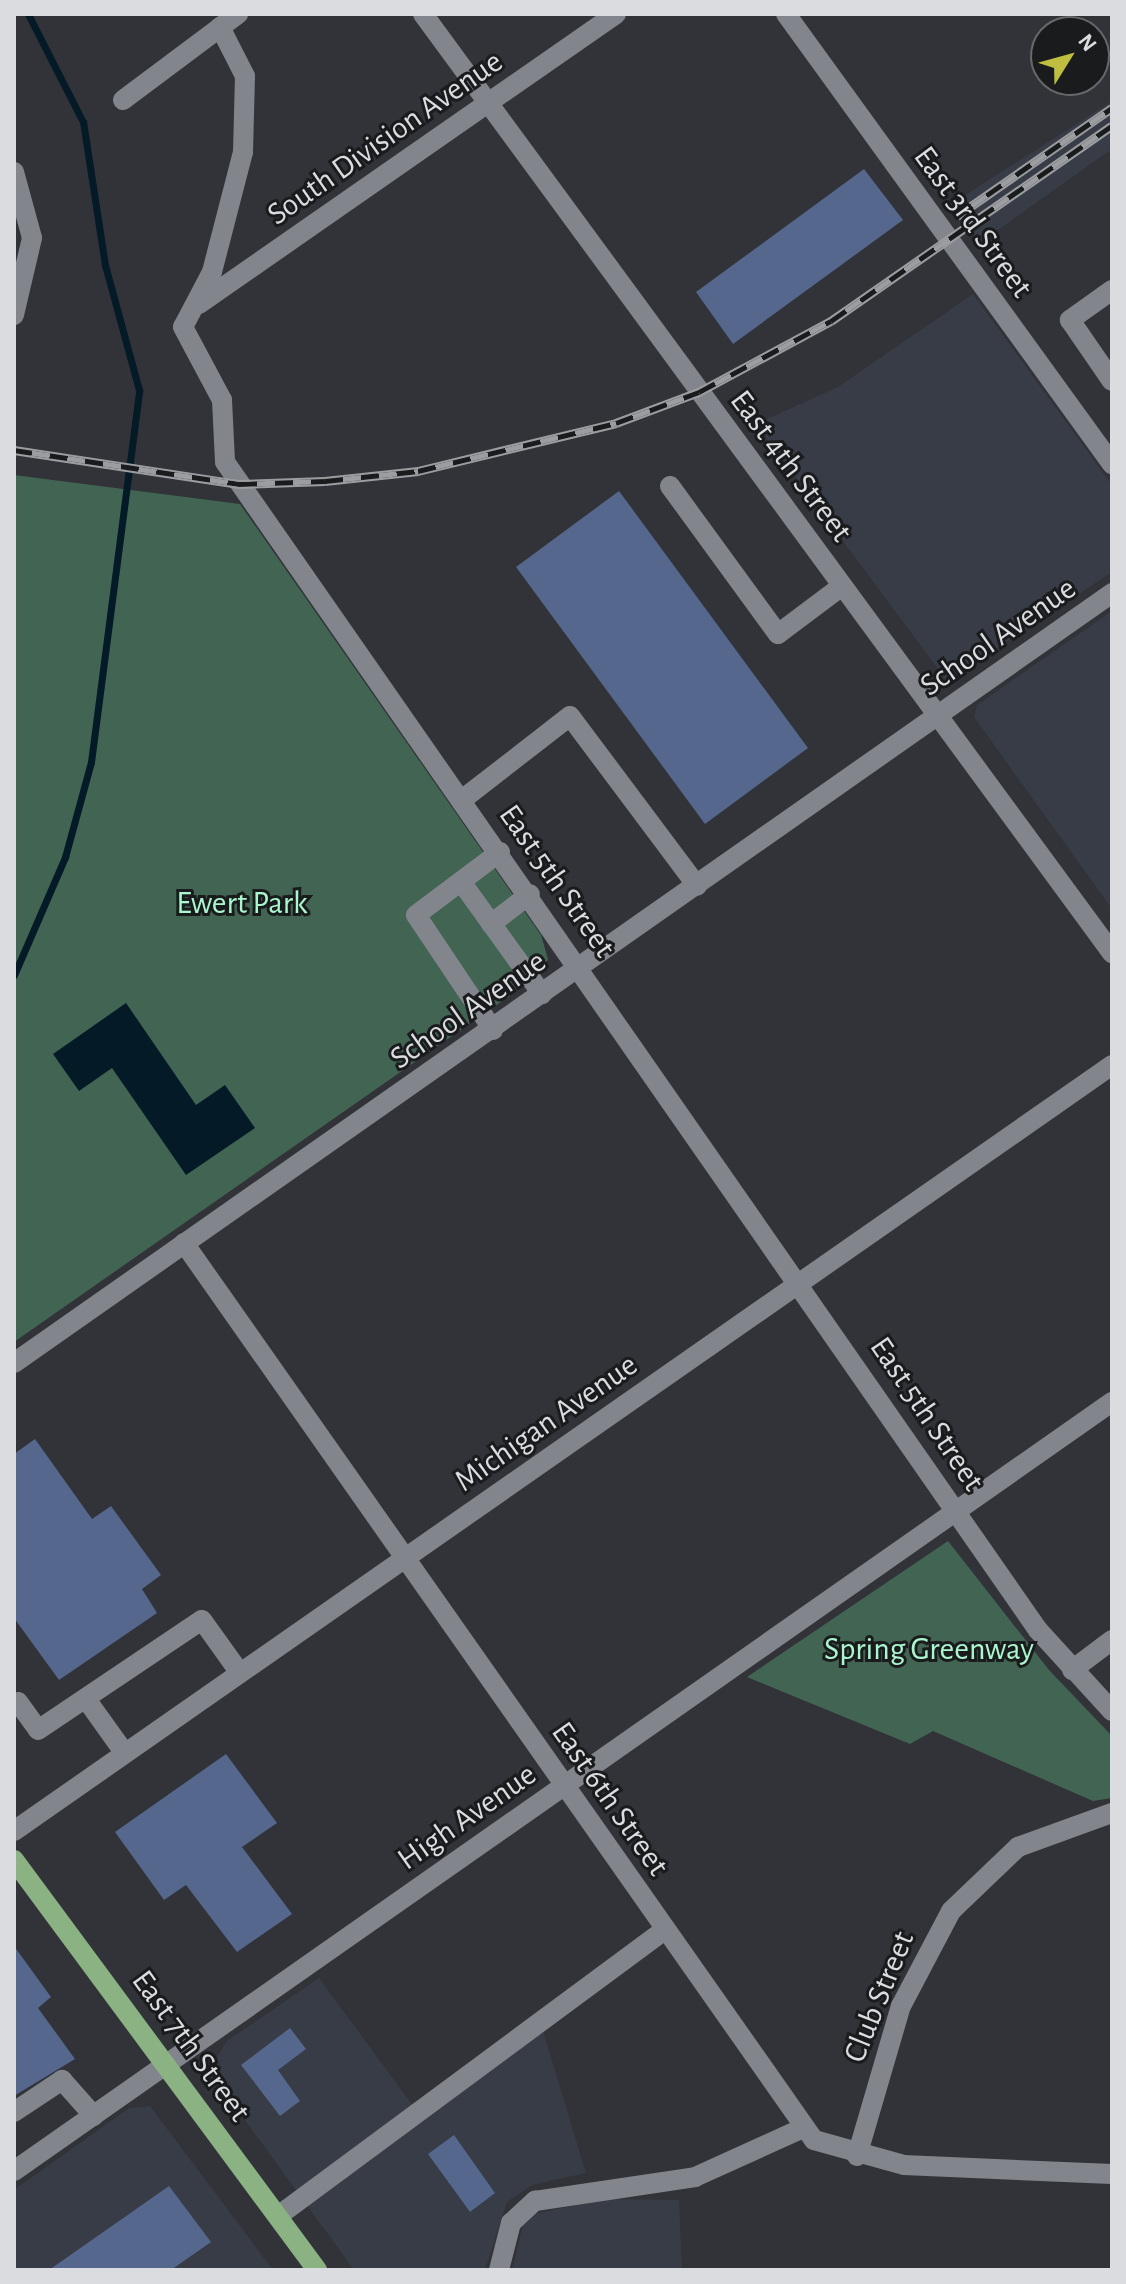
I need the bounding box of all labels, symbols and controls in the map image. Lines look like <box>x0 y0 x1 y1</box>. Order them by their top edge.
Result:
north arrow <box>1030 16 1110 96</box>
text: N <box>1074 30 1101 55</box>
street label: South Division Avenue <box>260 42 510 234</box>
street label: East 3rd Street <box>905 139 1041 305</box>
street label: East 4th Street <box>722 383 860 549</box>
street label: School Avenue <box>913 569 1083 705</box>
street label: East 5th Street <box>490 797 624 965</box>
park label: Ewert Park <box>176 884 308 922</box>
street label: School Avenue <box>383 942 553 1078</box>
street label: East 5th Street <box>861 1330 993 1498</box>
street label: Michigan Avenue <box>447 1346 645 1500</box>
park label: Spring Greenway <box>824 1630 1034 1668</box>
street label: East 6th Street <box>543 1715 677 1883</box>
street label: High Avenue <box>390 1755 544 1879</box>
street label: Club Street <box>835 1926 923 2068</box>
street label: East 7th Street <box>123 1963 259 2129</box>

